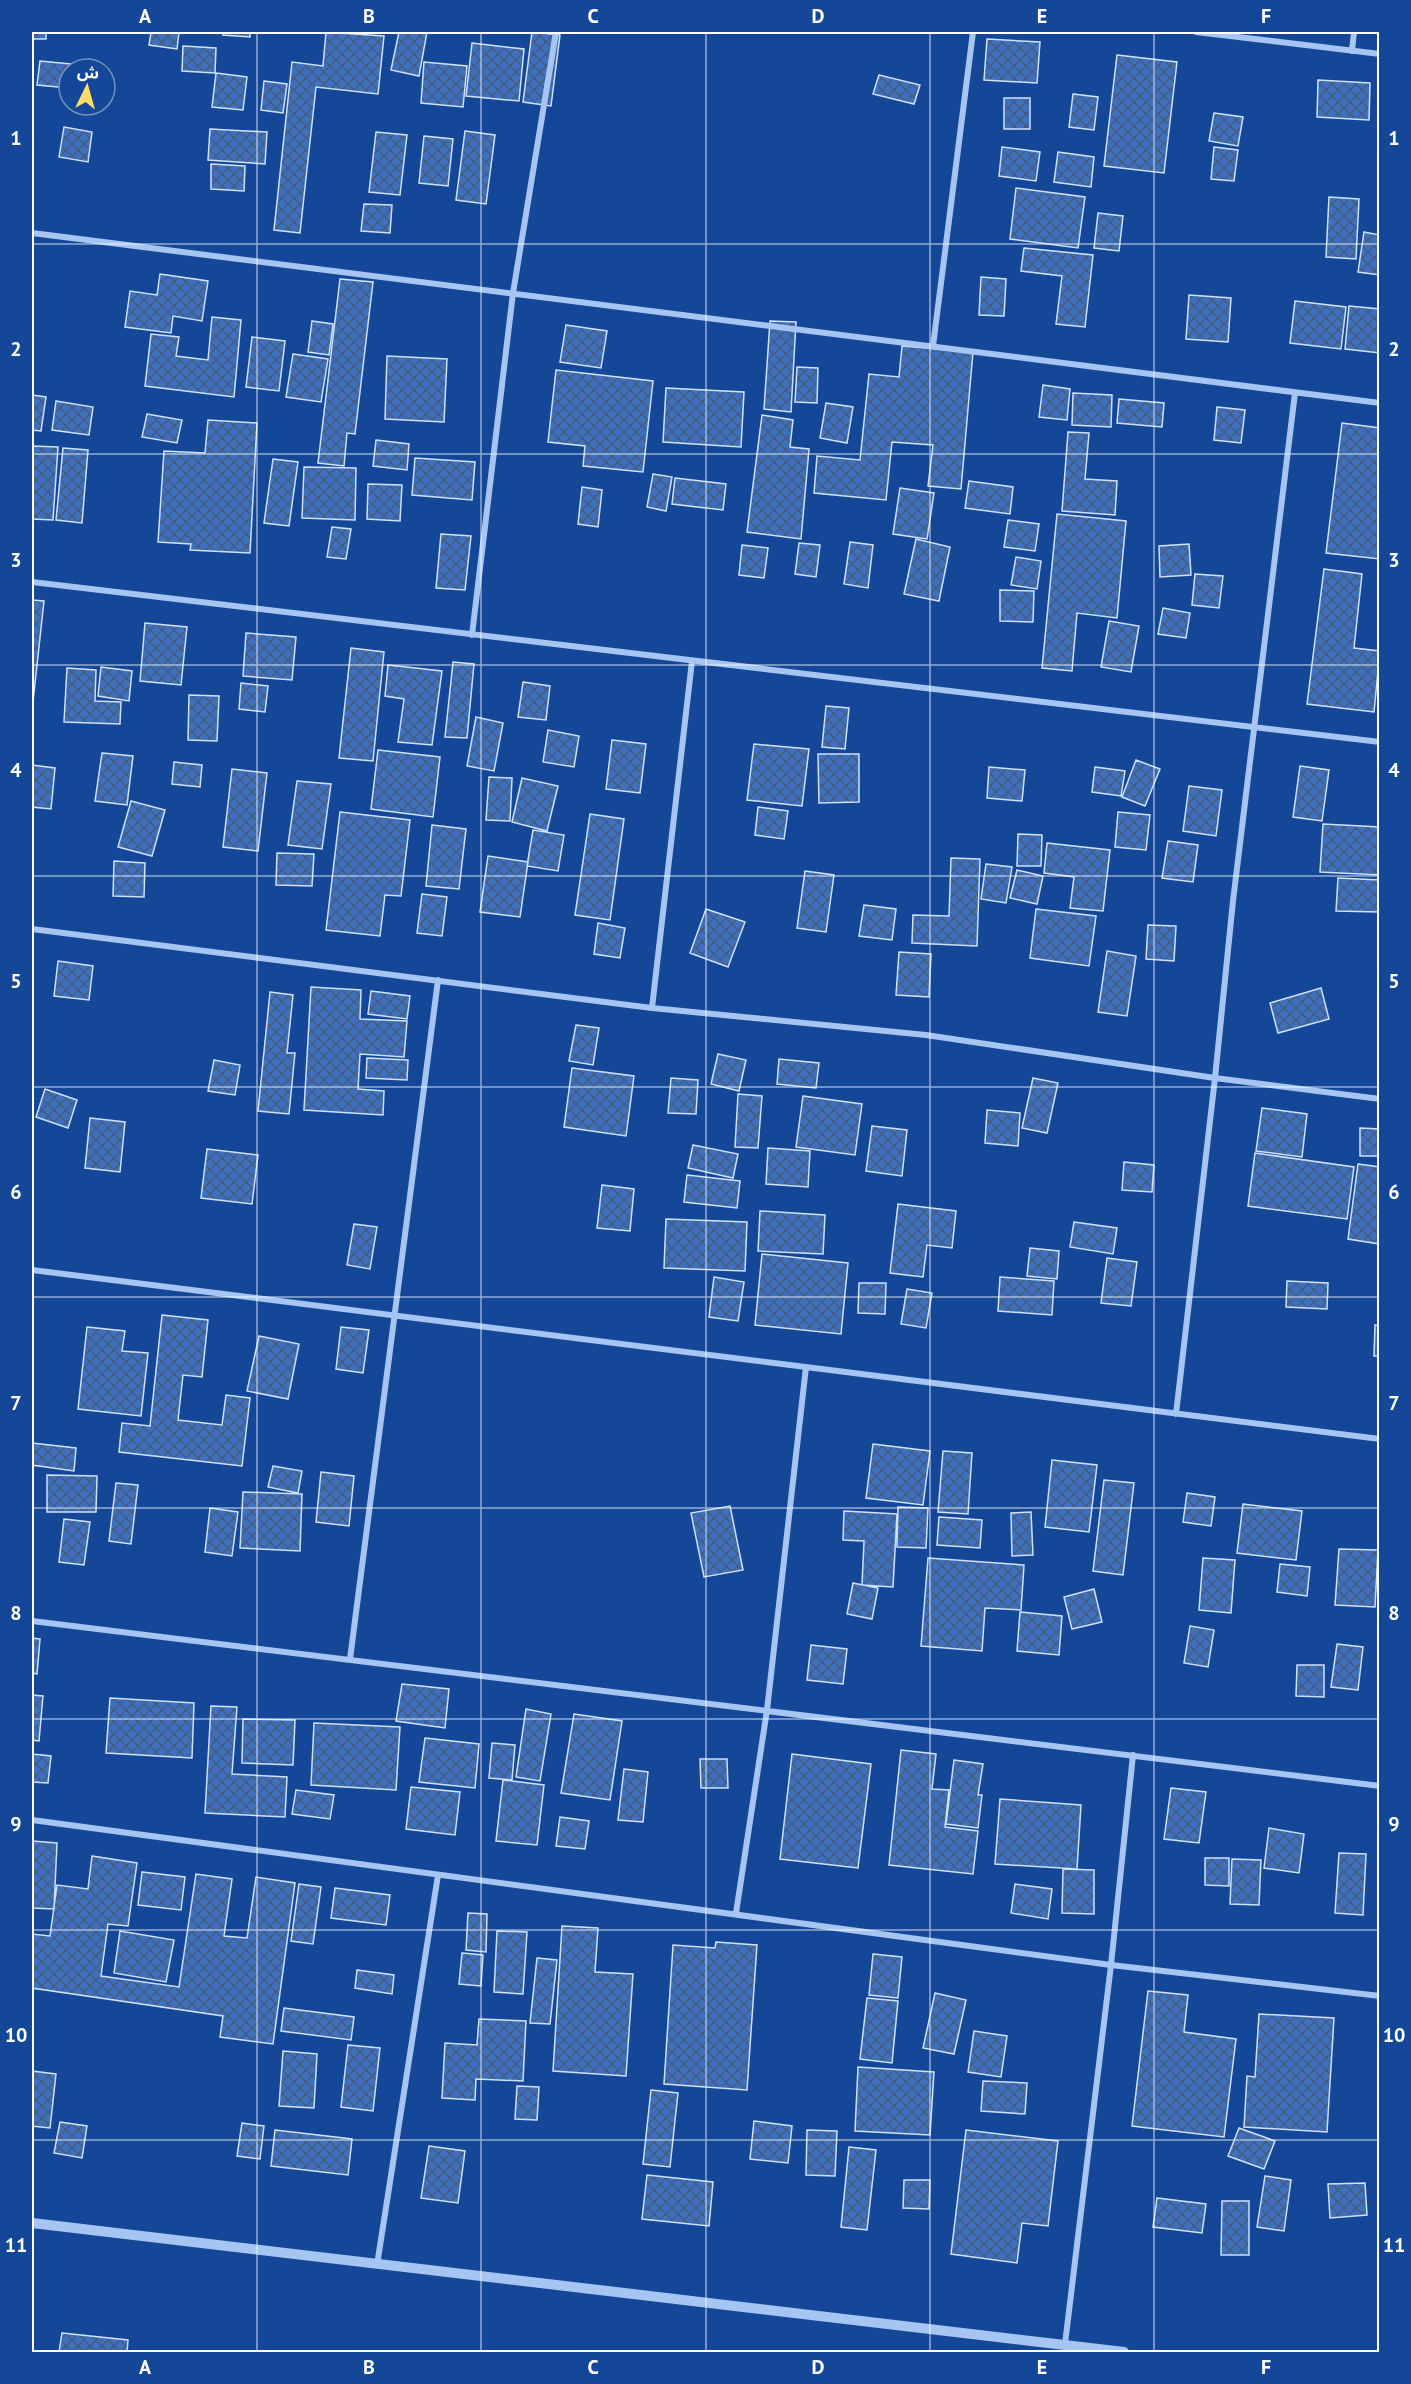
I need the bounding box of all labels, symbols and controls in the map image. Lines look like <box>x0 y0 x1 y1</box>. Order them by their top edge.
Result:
text: A <box>139 3 152 29</box>
text: B <box>363 3 375 29</box>
text: C <box>587 3 599 29</box>
text: D <box>812 3 825 29</box>
text: E <box>1037 3 1047 29</box>
text: F <box>1261 3 1271 29</box>
north arrow <box>57 57 117 117</box>
text: ش <box>77 61 100 83</box>
text: 1 <box>10 125 22 151</box>
text: 1 <box>1388 125 1400 151</box>
text: 2 <box>10 336 22 362</box>
text: 2 <box>1388 336 1400 362</box>
text: 3 <box>10 547 22 573</box>
text: 3 <box>1388 547 1400 573</box>
text: 4 <box>10 757 22 783</box>
text: 4 <box>1388 757 1400 783</box>
text: 5 <box>10 968 22 994</box>
text: 5 <box>1388 968 1400 994</box>
text: 6 <box>10 1179 22 1205</box>
text: 6 <box>1388 1179 1400 1205</box>
text: 7 <box>10 1390 22 1416</box>
text: 7 <box>1388 1390 1400 1416</box>
text: 8 <box>10 1600 22 1626</box>
text: 8 <box>1388 1600 1400 1626</box>
text: 9 <box>10 1811 22 1837</box>
text: 9 <box>1388 1811 1400 1837</box>
text: 10 <box>5 2022 27 2048</box>
text: 10 <box>1383 2022 1405 2048</box>
text: 11 <box>5 2232 27 2258</box>
text: 11 <box>1383 2232 1405 2258</box>
text: A <box>139 2354 152 2380</box>
text: B <box>363 2354 375 2380</box>
text: C <box>587 2354 599 2380</box>
text: D <box>812 2354 825 2380</box>
text: E <box>1037 2354 1047 2380</box>
text: F <box>1261 2354 1271 2380</box>

